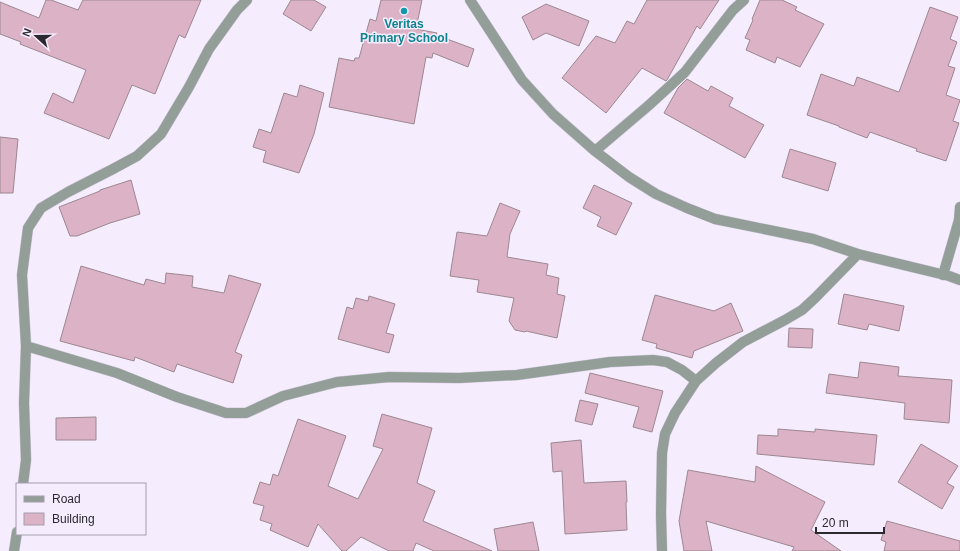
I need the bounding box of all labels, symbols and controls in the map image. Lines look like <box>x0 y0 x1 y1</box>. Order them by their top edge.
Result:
marker: Veritas Primary School <box>399 6 409 16</box>
north arrow <box>16 16 56 56</box>
place label: Veritas Primary School <box>360 17 448 45</box>
text: N <box>20 27 34 38</box>
legend <box>16 483 146 535</box>
text: Road <box>52 492 81 506</box>
scale bar <box>816 509 884 535</box>
text: Building <box>52 512 95 526</box>
text: 20 m <box>822 516 849 530</box>

